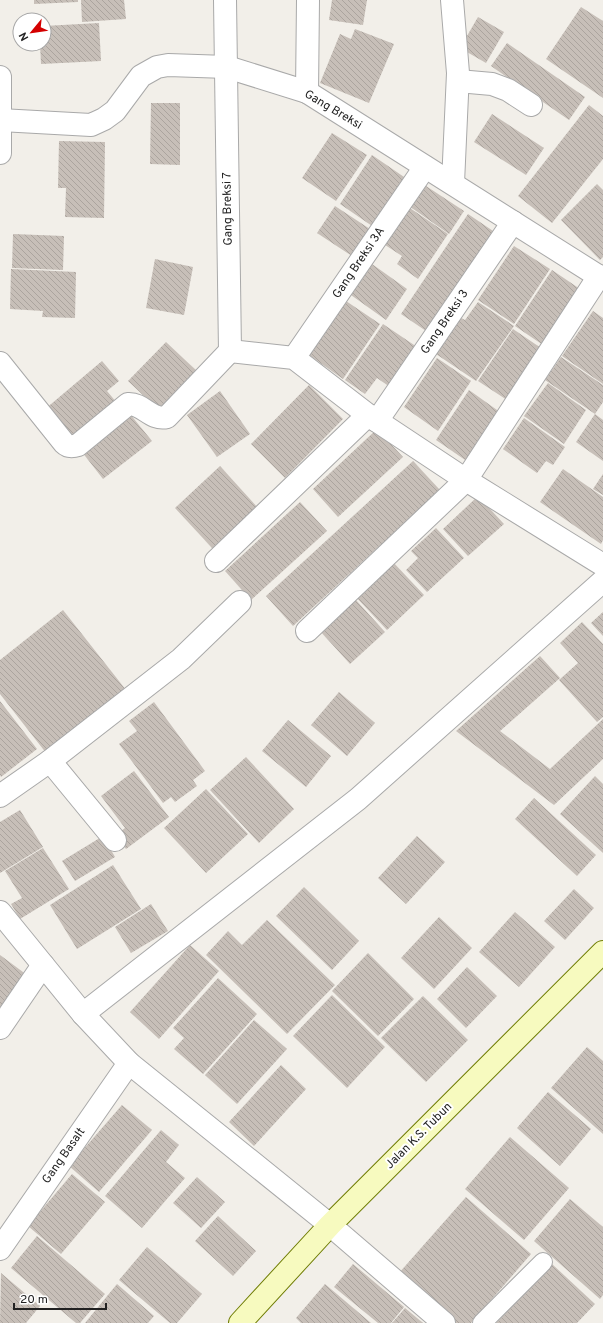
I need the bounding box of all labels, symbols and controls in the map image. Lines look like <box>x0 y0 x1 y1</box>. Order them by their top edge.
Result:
north arrow <box>12 12 52 52</box>
text: N <box>16 30 32 43</box>
street label: Gang Breksi <box>301 86 365 134</box>
street label: Gang Breksi 7 <box>219 172 237 246</box>
street label: Gang Breksi 3A <box>329 224 389 302</box>
street label: Gang Breksi 3 <box>417 287 473 357</box>
street label: Jalan K.S. Tubun <box>382 1099 456 1173</box>
street label: Gang Basalt <box>39 1125 89 1187</box>
scale bar <box>14 1285 106 1311</box>
text: 20 m <box>20 1292 48 1308</box>

